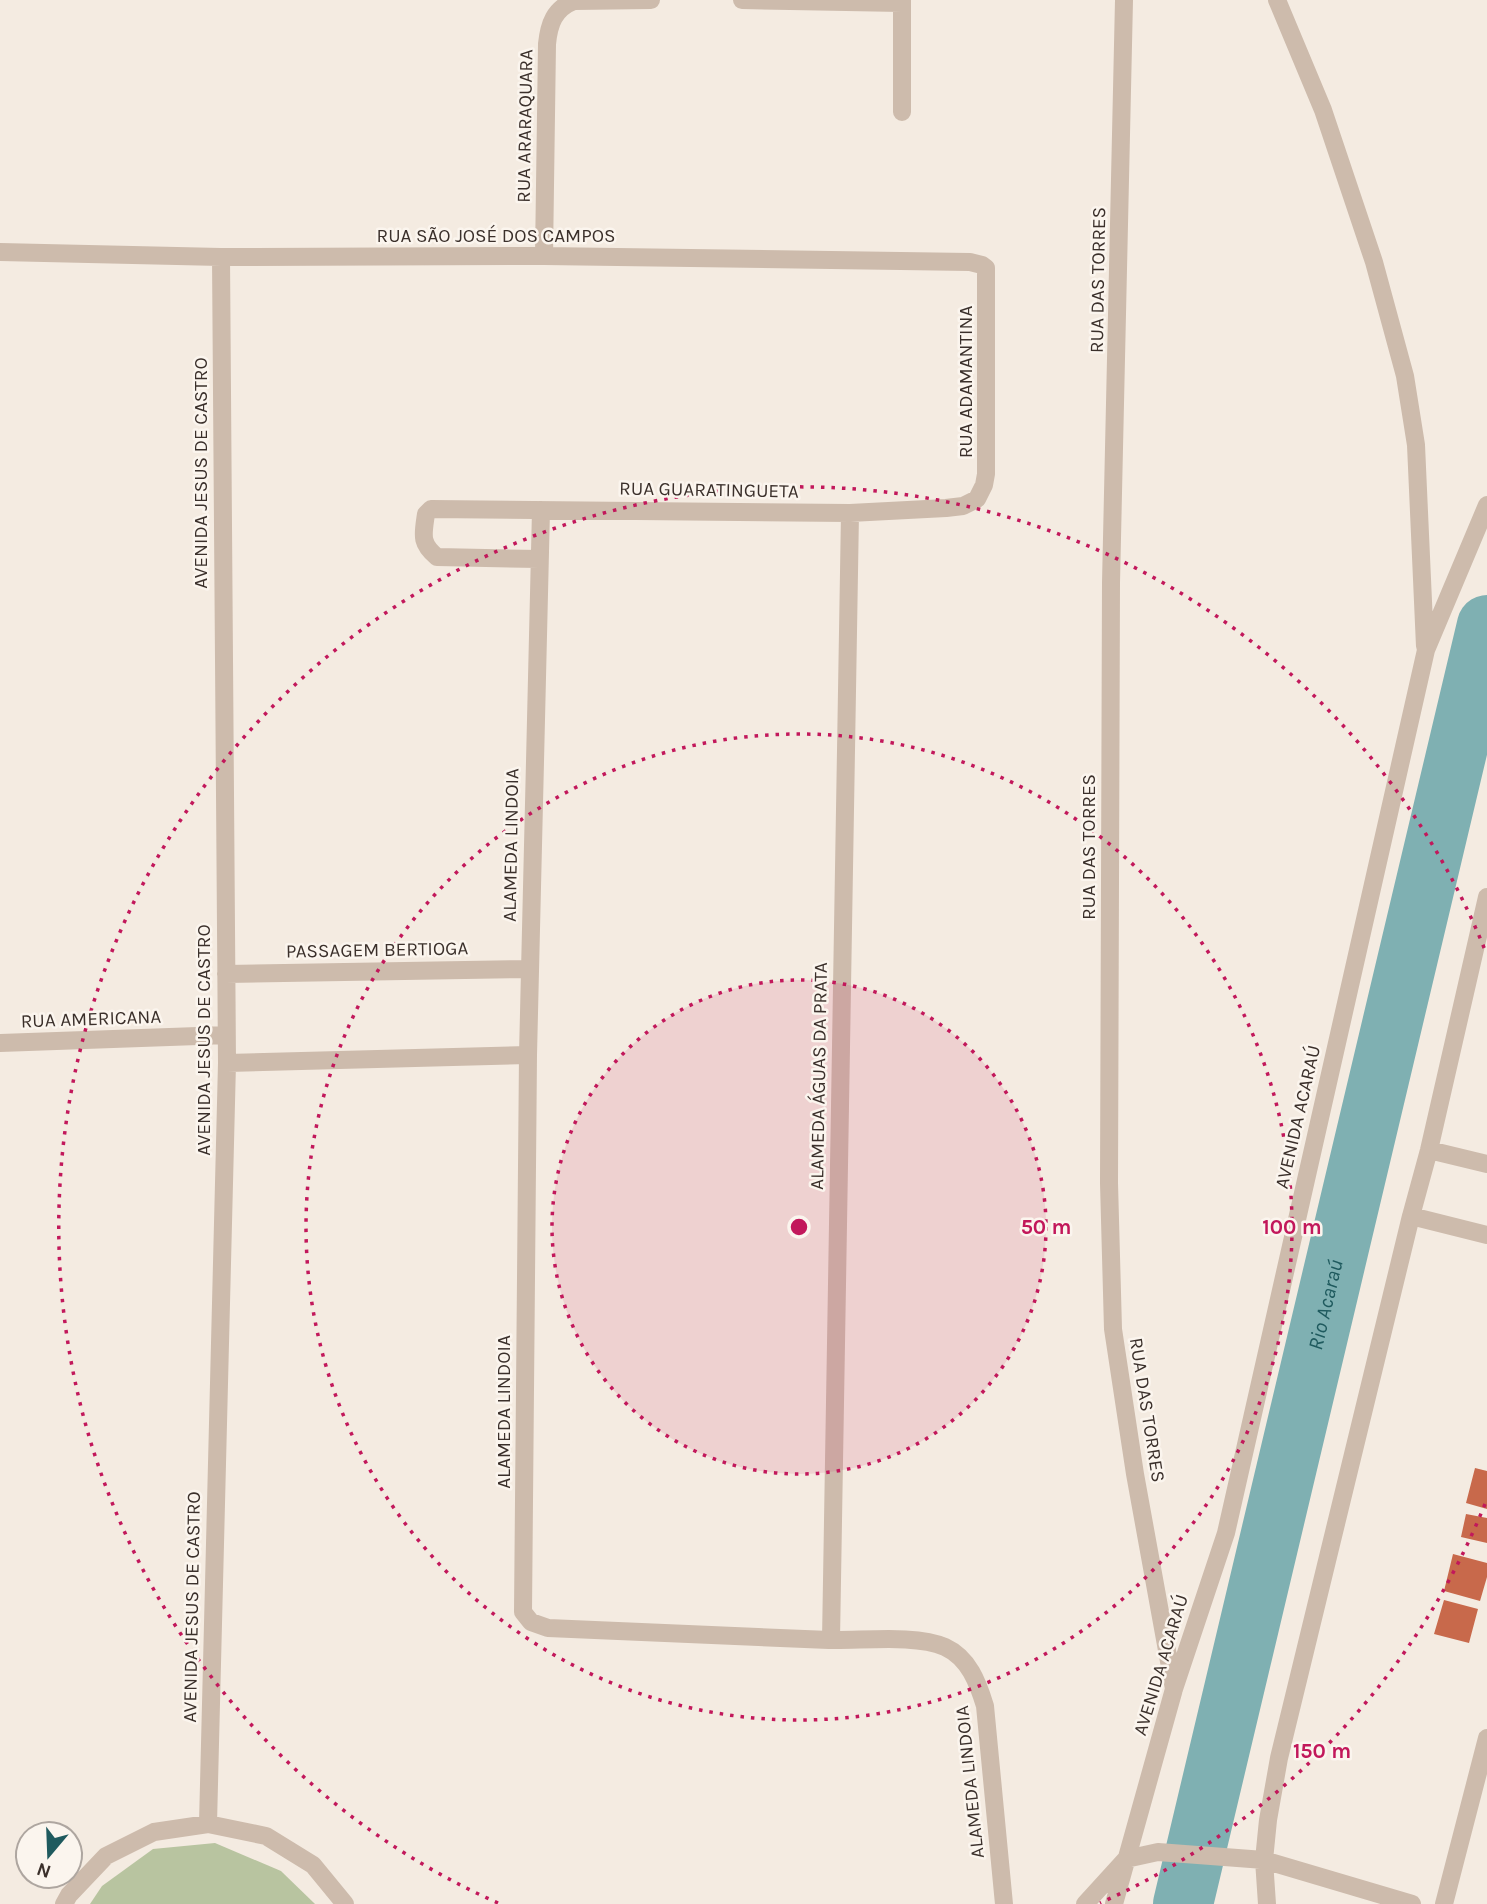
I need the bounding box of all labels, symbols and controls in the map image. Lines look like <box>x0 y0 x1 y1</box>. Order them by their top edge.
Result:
street label: RUA ARARAQUARA <box>513 49 537 203</box>
street label: RUA DAS TORRES <box>1086 207 1110 353</box>
street label: RUA SÃO JOSÉ DOS CAMPOS <box>377 224 615 247</box>
street label: RUA ADAMANTINA <box>955 306 977 458</box>
street label: AVENIDA JESUS DE CASTRO <box>190 357 212 589</box>
street label: RUA GUARATINGUETA <box>619 477 799 503</box>
street label: ALAMEDA LINDOIA <box>499 768 523 922</box>
street label: RUA DAS TORRES <box>1078 774 1100 920</box>
street label: AVENIDA JESUS DE CASTRO <box>193 924 215 1156</box>
street label: PASSAGEM BERTIOGA <box>286 937 468 963</box>
street label: ALAMEDA ÁGUAS DA PRATA <box>805 962 832 1190</box>
street label: RUA AMERICANA <box>20 1006 162 1032</box>
street label: AVENIDA ACARAÚ <box>1270 1043 1325 1191</box>
centre of rings <box>787 1215 811 1239</box>
text: 50 m <box>1021 1215 1071 1239</box>
text: 100 m <box>1262 1215 1322 1239</box>
water label: Rio Acaraú <box>1303 1257 1348 1352</box>
street label: ALAMEDA LINDOIA <box>493 1335 515 1489</box>
street label: RUA DAS TORRES <box>1125 1336 1169 1484</box>
street label: AVENIDA JESUS DE CASTRO <box>179 1491 205 1723</box>
street label: AVENIDA ACARAÚ <box>1128 1591 1193 1738</box>
street label: ALAMEDA LINDOIA <box>951 1704 989 1860</box>
text: 150 m <box>1293 1739 1351 1763</box>
north arrow <box>14 1820 84 1890</box>
text: N <box>34 1858 54 1883</box>

